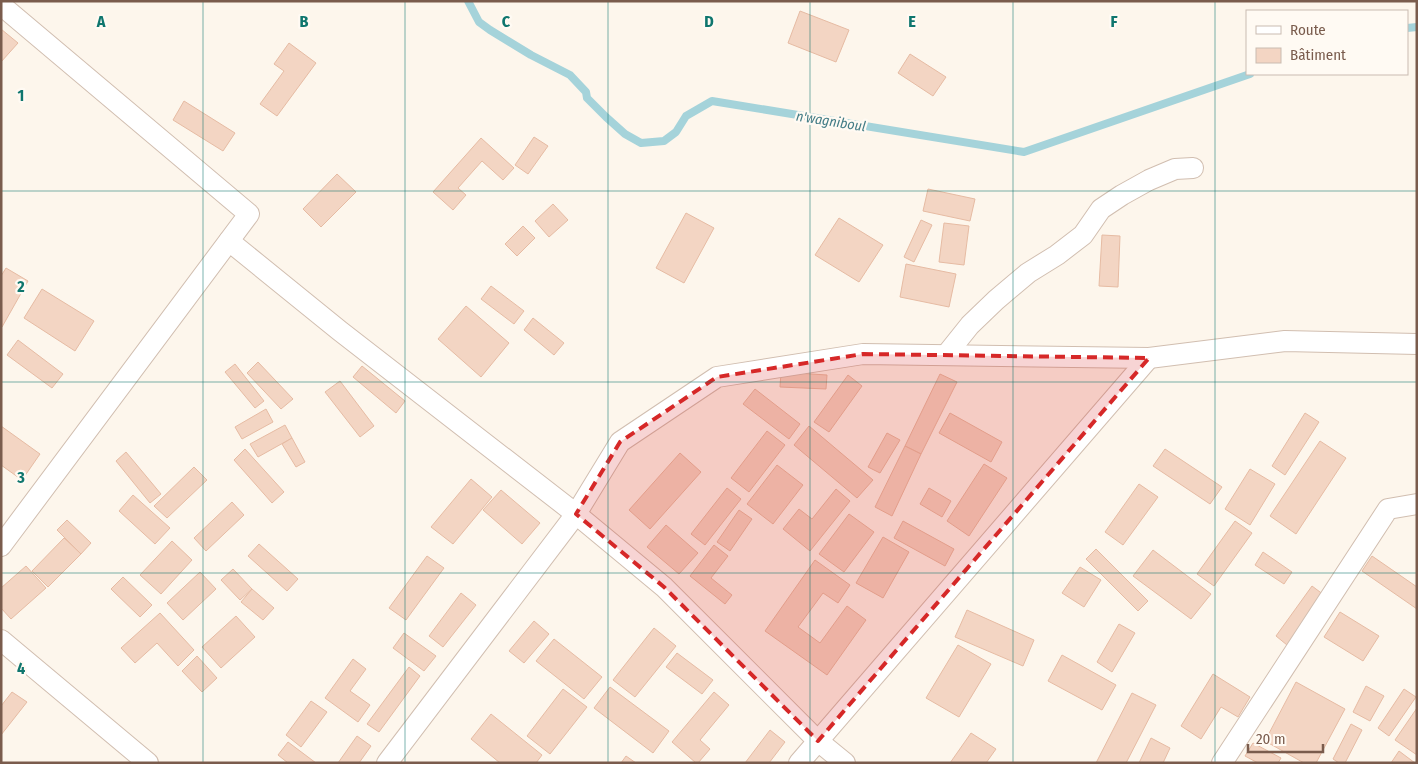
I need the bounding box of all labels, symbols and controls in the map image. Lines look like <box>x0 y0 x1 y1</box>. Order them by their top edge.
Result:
legend <box>1246 10 1408 75</box>
text: A <box>96 12 106 31</box>
text: B <box>300 12 309 31</box>
text: C <box>502 12 511 31</box>
text: D <box>704 12 714 31</box>
text: E <box>908 12 916 31</box>
text: F <box>1110 12 1118 31</box>
text: Route <box>1290 21 1326 39</box>
text: Bâtiment <box>1290 46 1346 64</box>
text: 1 <box>18 86 24 105</box>
water label: n'wagniboul <box>795 108 867 135</box>
text: 2 <box>16 277 25 296</box>
text: 3 <box>16 468 25 487</box>
text: 4 <box>17 659 25 678</box>
scale bar <box>1248 722 1323 754</box>
text: 20 m <box>1256 730 1286 748</box>

